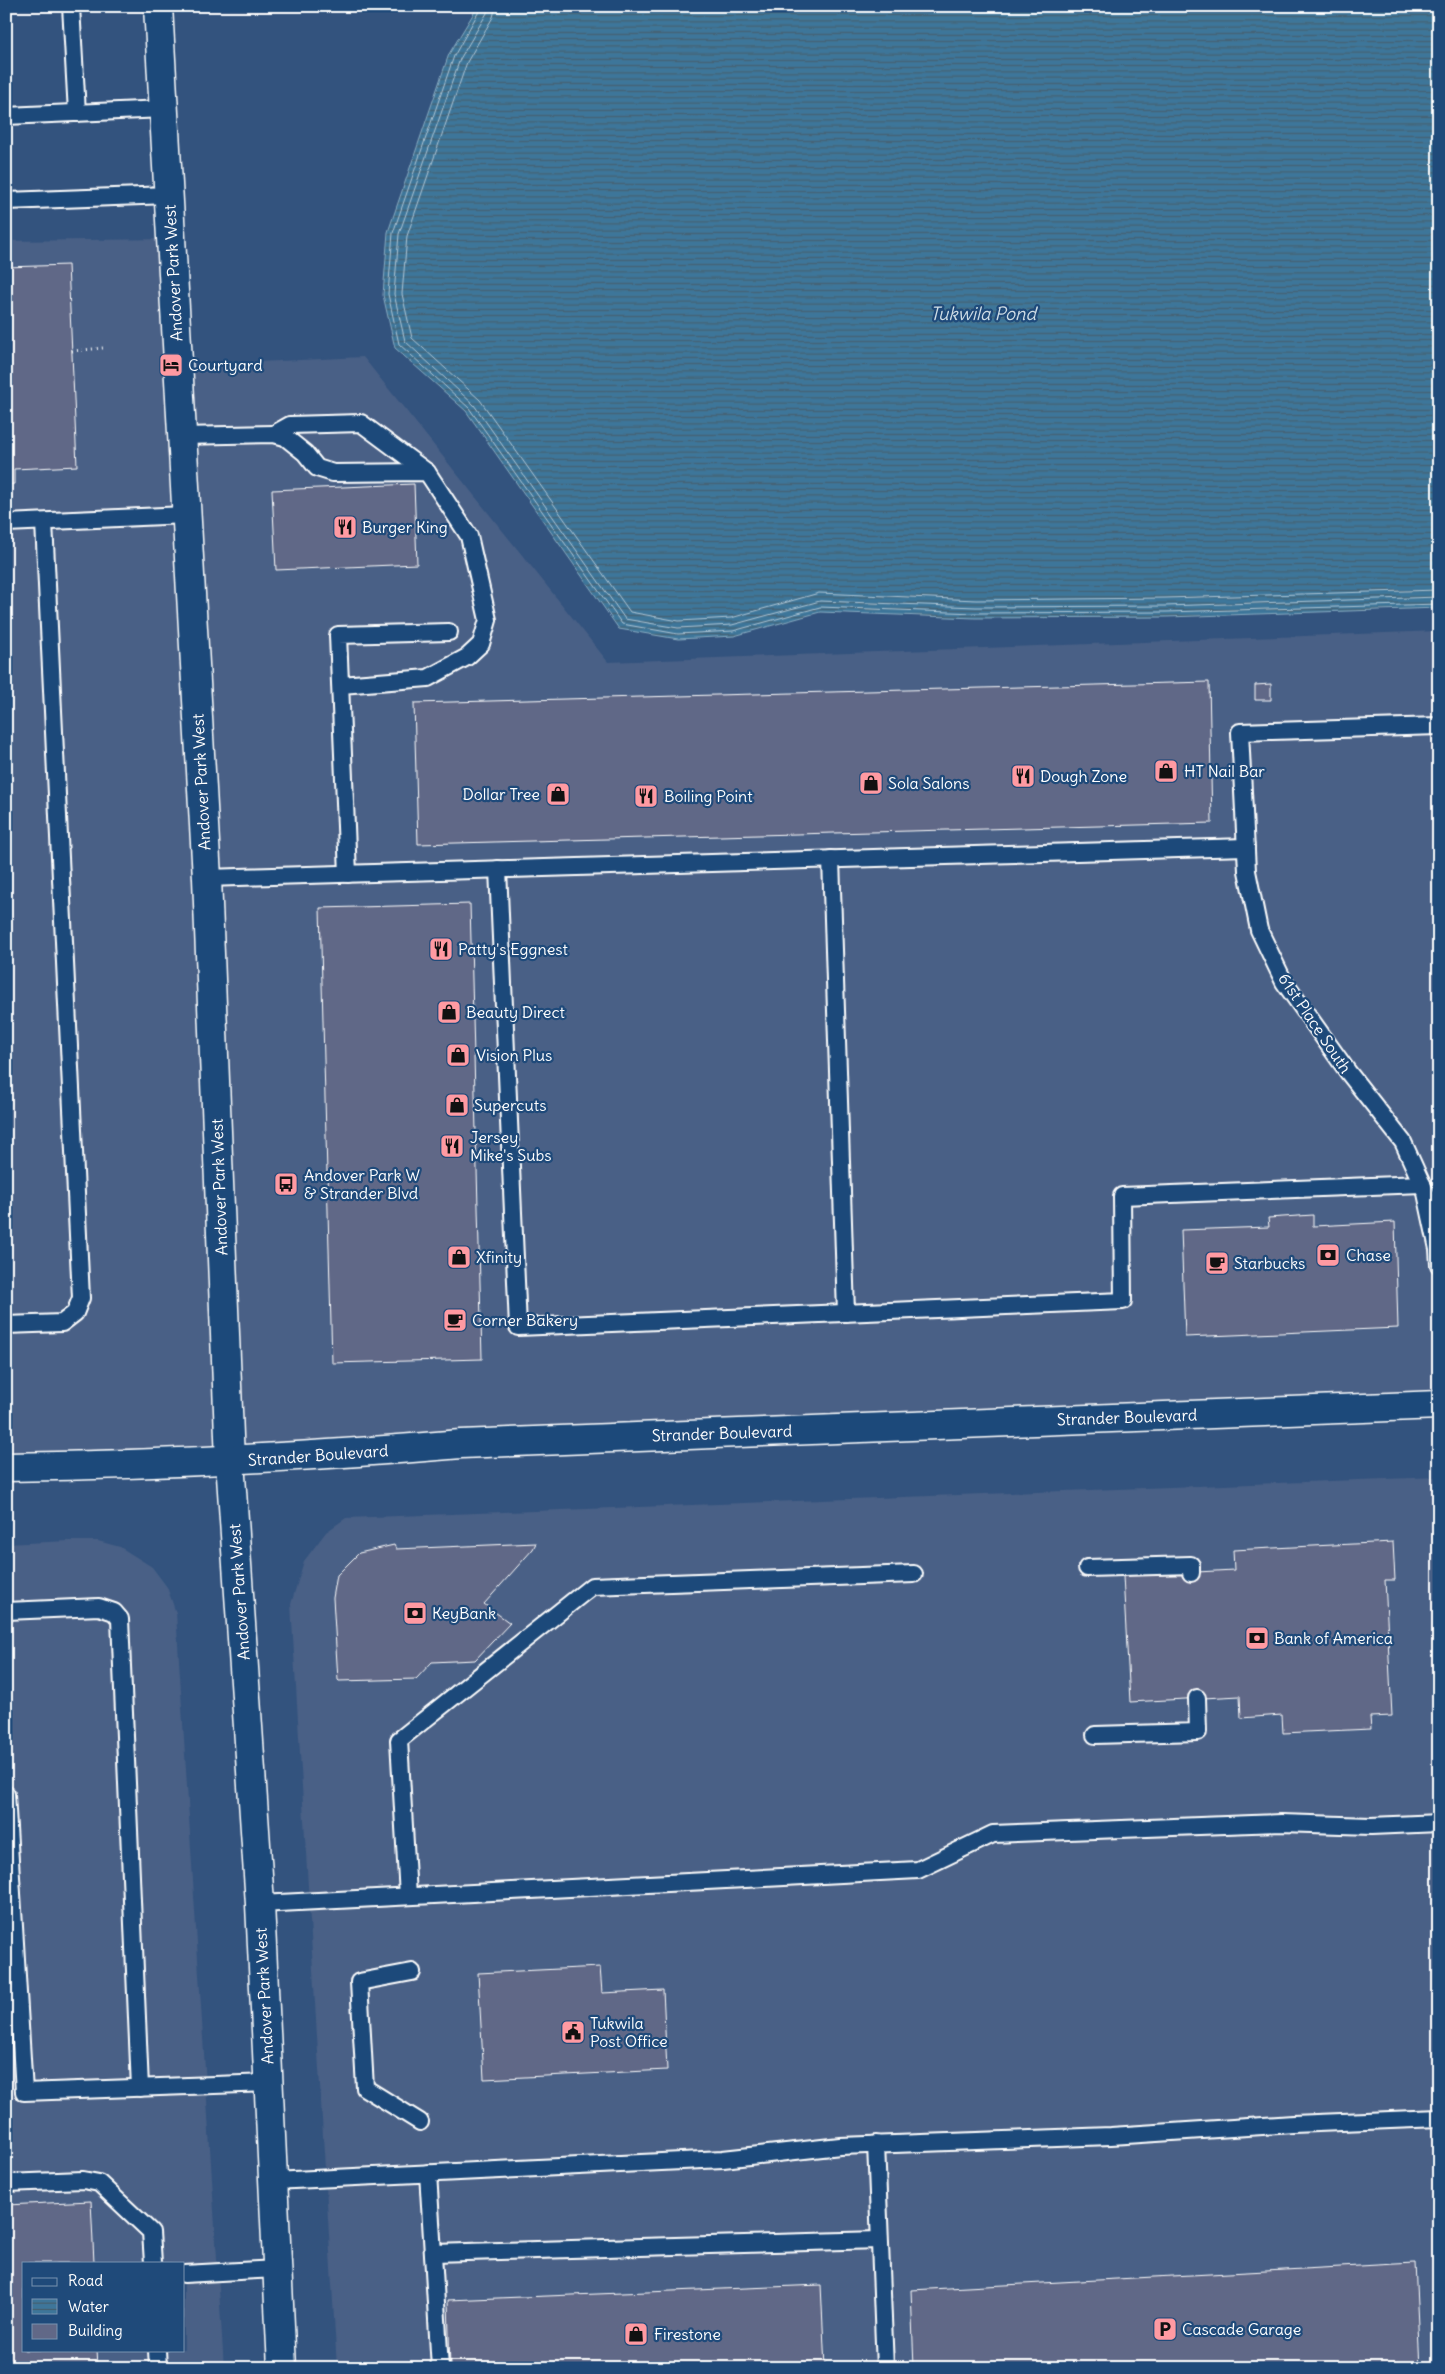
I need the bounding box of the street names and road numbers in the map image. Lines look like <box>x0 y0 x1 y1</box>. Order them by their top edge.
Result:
street label: Andover Park West <box>159 204 187 342</box>
street label: Andover Park West <box>187 713 215 851</box>
street label: 61st Place South <box>1274 969 1356 1077</box>
street label: Andover Park West <box>207 1118 231 1256</box>
street label: Strander Boulevard <box>1056 1405 1198 1429</box>
street label: Strander Boulevard <box>651 1421 793 1445</box>
street label: Strander Boulevard <box>247 1440 389 1470</box>
street label: Andover Park West <box>224 1522 254 1661</box>
street label: Andover Park West <box>250 1927 278 2065</box>

